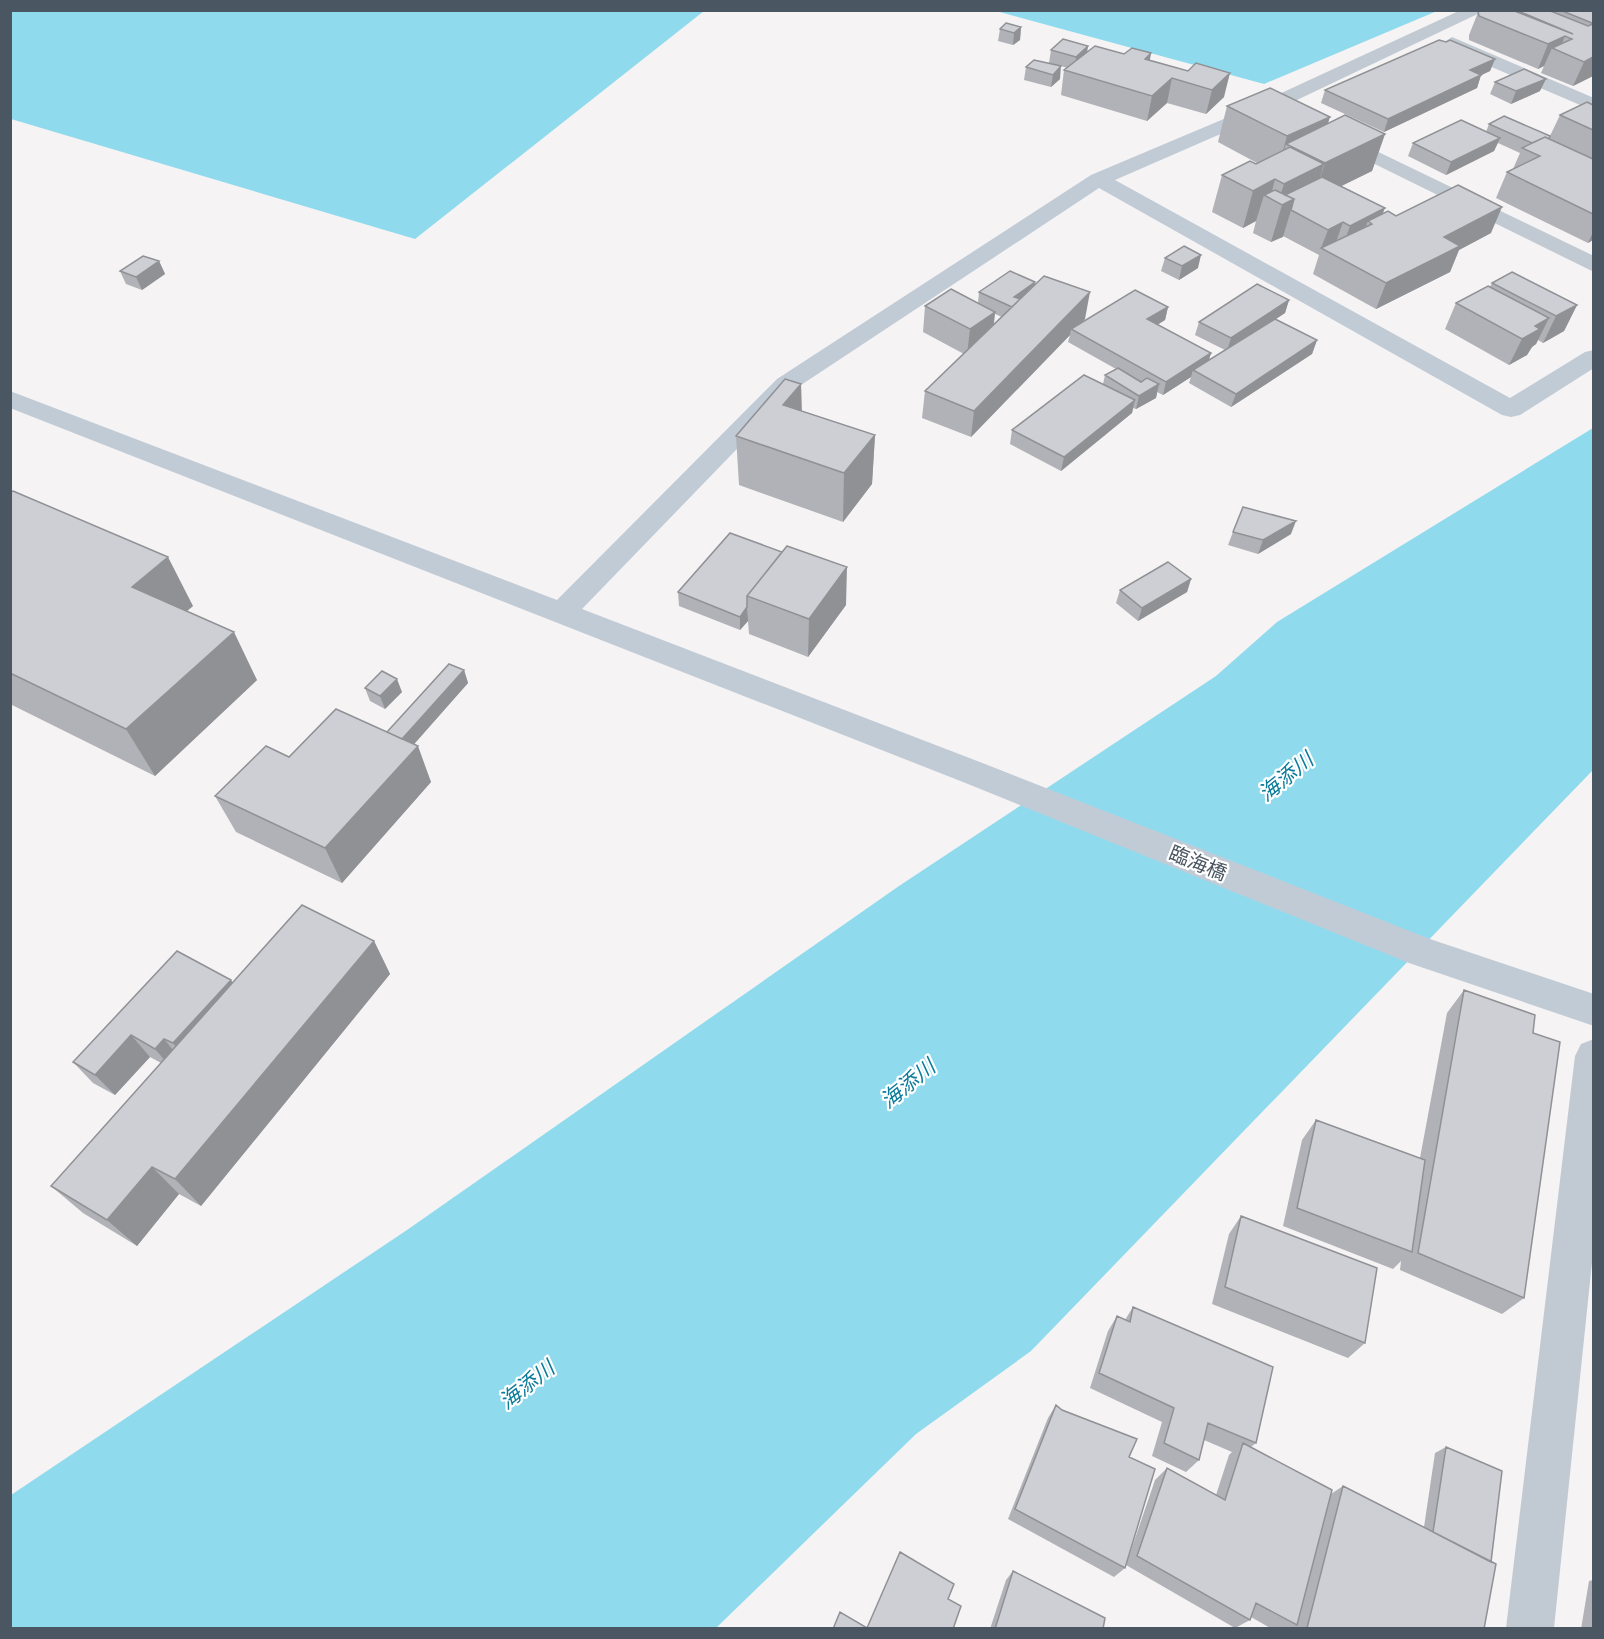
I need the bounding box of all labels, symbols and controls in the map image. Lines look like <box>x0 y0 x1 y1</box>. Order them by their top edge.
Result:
water label: 海添川 <box>1253 746 1320 806</box>
street label: 臨海橋 <box>1166 841 1230 885</box>
water label: 海添川 <box>875 1053 942 1113</box>
water label: 海添川 <box>494 1354 561 1414</box>

